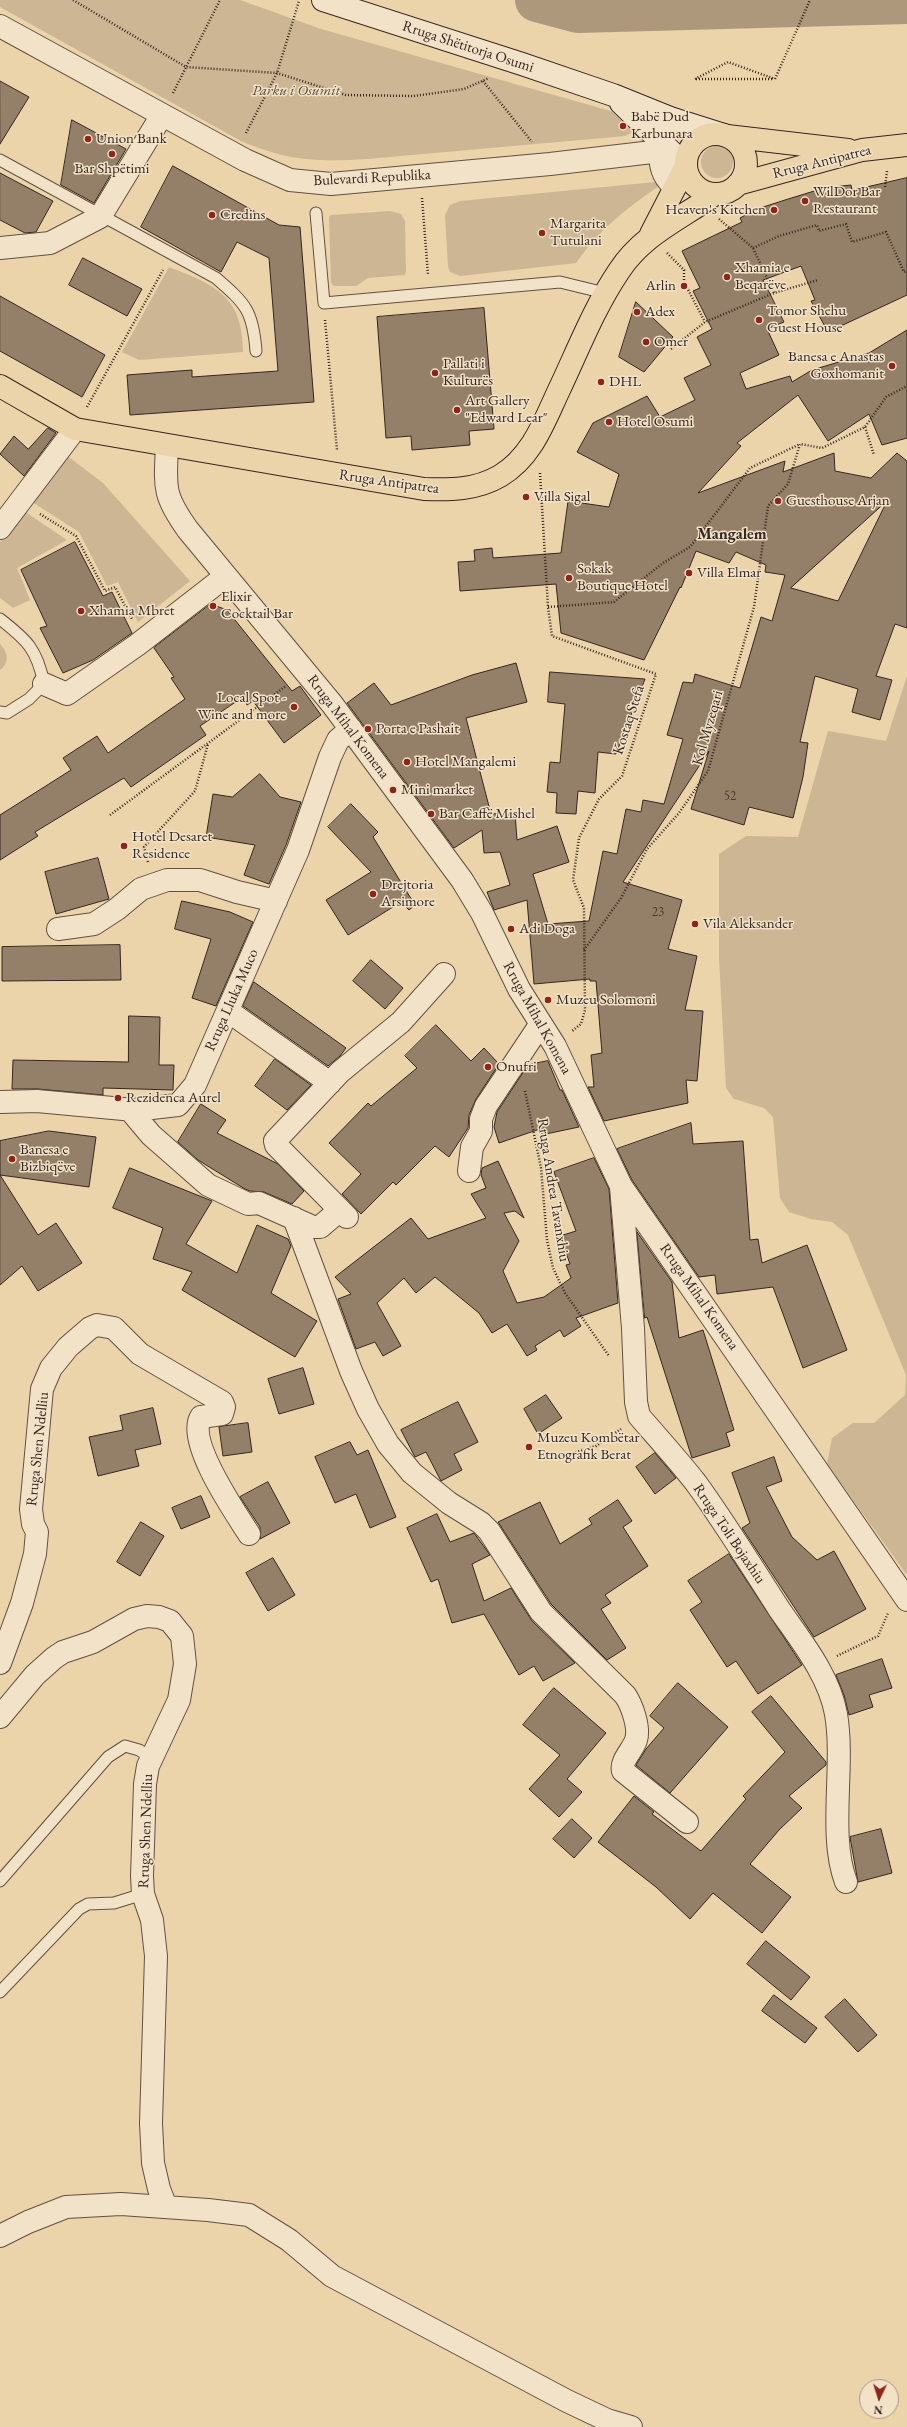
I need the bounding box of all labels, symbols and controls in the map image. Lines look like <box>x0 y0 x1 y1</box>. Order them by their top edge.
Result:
street label: Rruga Shëtitorja Osumi <box>400 17 536 77</box>
park label: Parku i Osumit <box>252 82 340 100</box>
place label: Babë Dud Karbunara <box>631 108 693 143</box>
marker: Babë Dud Karbunara <box>618 121 628 131</box>
place label: Union Bank <box>96 130 167 148</box>
marker: Union Bank <box>83 134 93 144</box>
street label: Rruga Antipatrea <box>771 141 873 183</box>
marker: Bar Shpëtimi <box>107 149 117 159</box>
place label: Bar Shpëtimi <box>75 160 149 178</box>
street label: Bulevardi Republika <box>313 166 431 190</box>
place label: WilDor Bar Restaurant <box>813 183 880 218</box>
marker: WilDor Bar Restaurant <box>800 196 810 206</box>
place label: Heaven's Kitchen <box>665 201 766 219</box>
marker: Heaven's Kitchen <box>769 205 779 215</box>
place label: Credins <box>220 206 265 224</box>
marker: Credins <box>207 210 217 220</box>
place label: Margarita Tutulani <box>550 215 606 250</box>
marker: Margarita Tutulani <box>537 228 547 238</box>
place label: Xhamia e Beqarëve <box>735 259 789 294</box>
marker: Xhamia e Beqarëve <box>722 272 732 282</box>
place label: Arlin <box>645 277 676 295</box>
marker: Arlin <box>679 281 689 291</box>
place label: Tomor Shehu Guest House <box>767 302 846 337</box>
place label: Adex <box>645 303 675 321</box>
marker: Adex <box>632 307 642 317</box>
marker: Tomor Shehu Guest House <box>754 315 764 325</box>
place label: Omer <box>654 333 688 351</box>
marker: Omer <box>641 337 651 347</box>
place label: Banesa e Anastas Goxhomanit <box>788 348 884 383</box>
place label: Pallati i Kulturës <box>443 355 493 390</box>
marker: Banesa e Anastas Goxhomanit <box>887 361 897 371</box>
marker: Pallati i Kulturës <box>430 368 440 378</box>
place label: DHL <box>609 373 641 391</box>
marker: DHL <box>596 377 606 387</box>
place label: Art Gallery "Edward Lear" <box>465 392 548 427</box>
marker: Art Gallery "Edward Lear" <box>452 405 462 415</box>
place label: Hotel Osumi <box>617 413 693 431</box>
marker: Hotel Osumi <box>604 417 614 427</box>
street label: Rruga Antipatrea <box>338 466 440 498</box>
place label: Villa Sigal <box>534 488 590 506</box>
marker: Villa Sigal <box>521 492 531 502</box>
place label: Guesthouse Arjan <box>786 492 890 510</box>
marker: Guesthouse Arjan <box>773 496 783 506</box>
district label: Mangalem <box>697 525 767 545</box>
place label: Sokak Boutique Hotel <box>577 560 668 595</box>
place label: Villa Elmar <box>697 564 761 582</box>
marker: Villa Elmar <box>684 568 694 578</box>
marker: Sokak Boutique Hotel <box>564 573 574 583</box>
place label: Elixir Cocktail Bar <box>221 588 293 623</box>
marker: Elixir Cocktail Bar <box>208 601 218 611</box>
place label: Xhamia Mbret <box>89 602 174 620</box>
marker: Xhamia Mbret <box>76 606 86 616</box>
street label: Rruga Mihal Komena <box>303 671 393 783</box>
street label: Kostaq Stefa <box>609 683 649 757</box>
street label: Kol Myzeqari <box>689 688 727 768</box>
place label: Local Spot - Wine and more <box>198 689 286 724</box>
marker: Local Spot - Wine and more <box>289 702 299 712</box>
place label: Porta e Pashait <box>376 720 459 738</box>
marker: Porta e Pashait <box>363 724 373 734</box>
place label: Hotel Mangalemi <box>415 753 516 771</box>
marker: Hotel Mangalemi <box>402 757 412 767</box>
place label: Mini market <box>401 781 473 799</box>
marker: Mini market <box>388 785 398 795</box>
house number: 52 <box>724 788 736 804</box>
place label: Bar Caffë Mishel <box>439 805 535 823</box>
marker: Bar Caffë Mishel <box>426 809 436 819</box>
place label: Hotel Desaret Residence <box>132 828 212 863</box>
marker: Hotel Desaret Residence <box>119 841 129 851</box>
place label: Drejtoria Arsimore <box>381 876 435 911</box>
marker: Drejtoria Arsimore <box>368 889 378 899</box>
house number: 23 <box>652 904 664 920</box>
place label: Vila Aleksander <box>703 915 793 933</box>
marker: Vila Aleksander <box>690 919 700 929</box>
place label: Adi Doga <box>519 920 575 938</box>
marker: Adi Doga <box>506 924 516 934</box>
street label: Rruga Lluka Muco <box>201 946 263 1054</box>
street label: Rruga Mihal Komena <box>499 959 575 1077</box>
place label: Muzeu Solomoni <box>556 991 656 1009</box>
marker: Muzeu Solomoni <box>543 995 553 1005</box>
place label: Onufri <box>496 1058 537 1076</box>
marker: Onufri <box>483 1062 493 1072</box>
place label: Rezidenca Aurel <box>126 1089 221 1107</box>
marker: Rezidenca Aurel <box>113 1093 123 1103</box>
street label: Rruga Andrea Tavanxhiu <box>533 1117 573 1263</box>
place label: Banesa e Bizbiqëve <box>20 1141 75 1176</box>
marker: Banesa e Bizbiqëve <box>7 1154 17 1164</box>
street label: Rruga Mihal Komena <box>656 1240 742 1354</box>
street label: Rruga Shen Ndelliu <box>23 1391 53 1507</box>
place label: Muzeu Kombëtar Etnografik Berat <box>537 1429 639 1464</box>
marker: Muzeu Kombëtar Etnografik Berat <box>524 1442 534 1452</box>
street label: Rruga Toli Bojaxhiu <box>689 1481 769 1587</box>
street label: Rruga Shen Ndelliu <box>135 1773 157 1889</box>
north arrow <box>859 2379 899 2419</box>
text: N <box>873 2403 883 2417</box>

